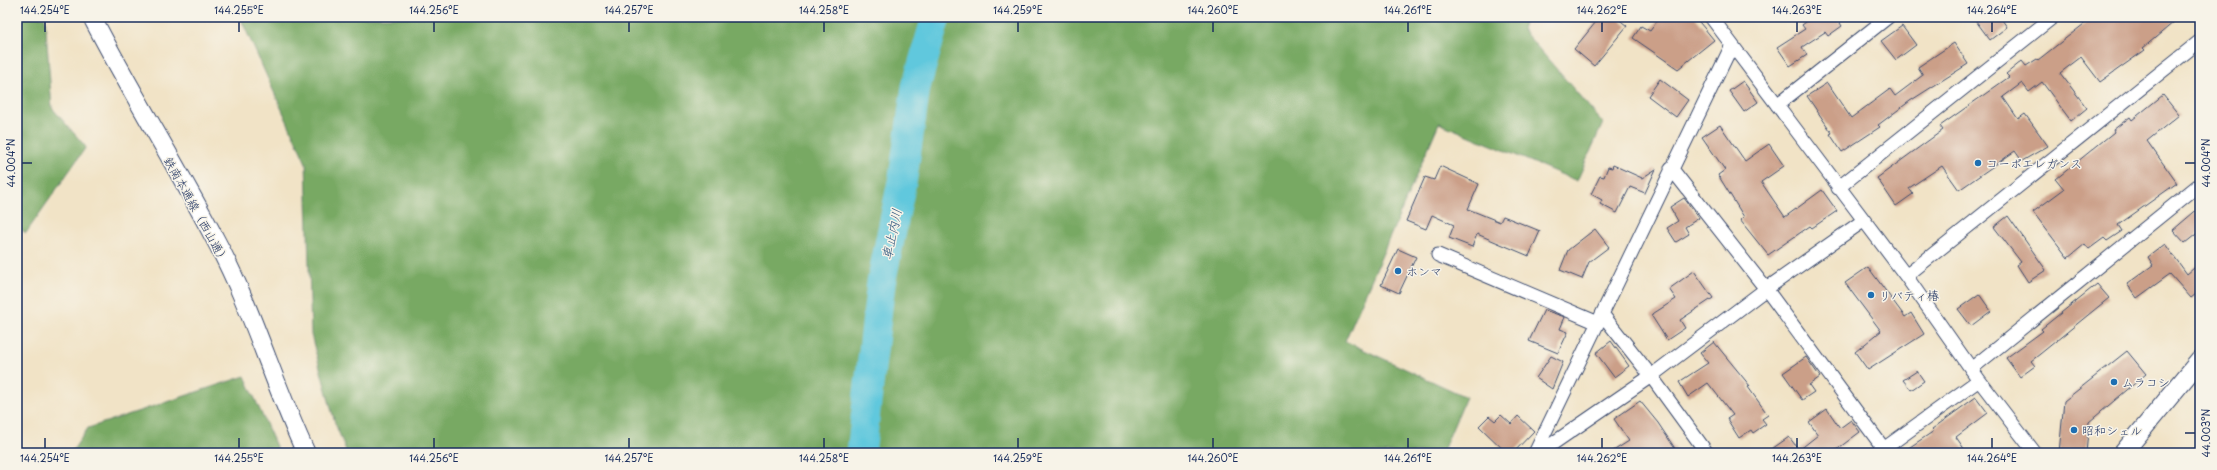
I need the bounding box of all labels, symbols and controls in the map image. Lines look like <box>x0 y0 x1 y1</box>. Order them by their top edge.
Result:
text: 144.254°E <box>20 2 70 17</box>
text: 144.255°E <box>214 2 264 17</box>
text: 144.256°E <box>409 2 459 17</box>
text: 144.257°E <box>604 2 654 17</box>
text: 144.258°E <box>799 2 849 17</box>
text: 144.259°E <box>993 2 1043 17</box>
text: 144.260°E <box>1187 2 1239 17</box>
text: 144.261°E <box>1384 2 1432 17</box>
text: 144.262°E <box>1577 2 1627 17</box>
text: 144.263°E <box>1772 2 1822 17</box>
text: 144.264°E <box>1967 2 2017 17</box>
text: 44.004°N <box>3 138 18 188</box>
text: 44.004°N <box>2198 138 2213 188</box>
street label: 鉄南本通線（西山通） <box>160 153 234 267</box>
place label: コーポエレガンス <box>1986 154 2082 172</box>
marker: コーポエレガンス <box>1973 158 1983 168</box>
water label: 車止内川 <box>876 207 906 261</box>
place label: ホンマ <box>1406 262 1442 280</box>
marker: ホンマ <box>1393 266 1403 276</box>
place label: リバティ椿 <box>1879 286 1939 304</box>
marker: リバティ椿 <box>1866 290 1876 300</box>
place label: ムラコシ <box>2122 373 2170 391</box>
marker: ムラコシ <box>2109 377 2119 387</box>
text: 44.003°N <box>2198 408 2213 457</box>
place label: 昭和シェル <box>2082 421 2142 439</box>
marker: 昭和シェル <box>2069 425 2079 435</box>
text: 144.254°E <box>20 450 70 465</box>
text: 144.255°E <box>214 450 264 465</box>
text: 144.256°E <box>409 450 459 465</box>
text: 144.257°E <box>604 450 654 465</box>
text: 144.258°E <box>799 450 849 465</box>
text: 144.259°E <box>993 450 1043 465</box>
text: 144.260°E <box>1187 450 1239 465</box>
text: 144.261°E <box>1384 450 1432 465</box>
text: 144.262°E <box>1577 450 1627 465</box>
text: 144.263°E <box>1772 450 1822 465</box>
text: 144.264°E <box>1967 450 2017 465</box>

